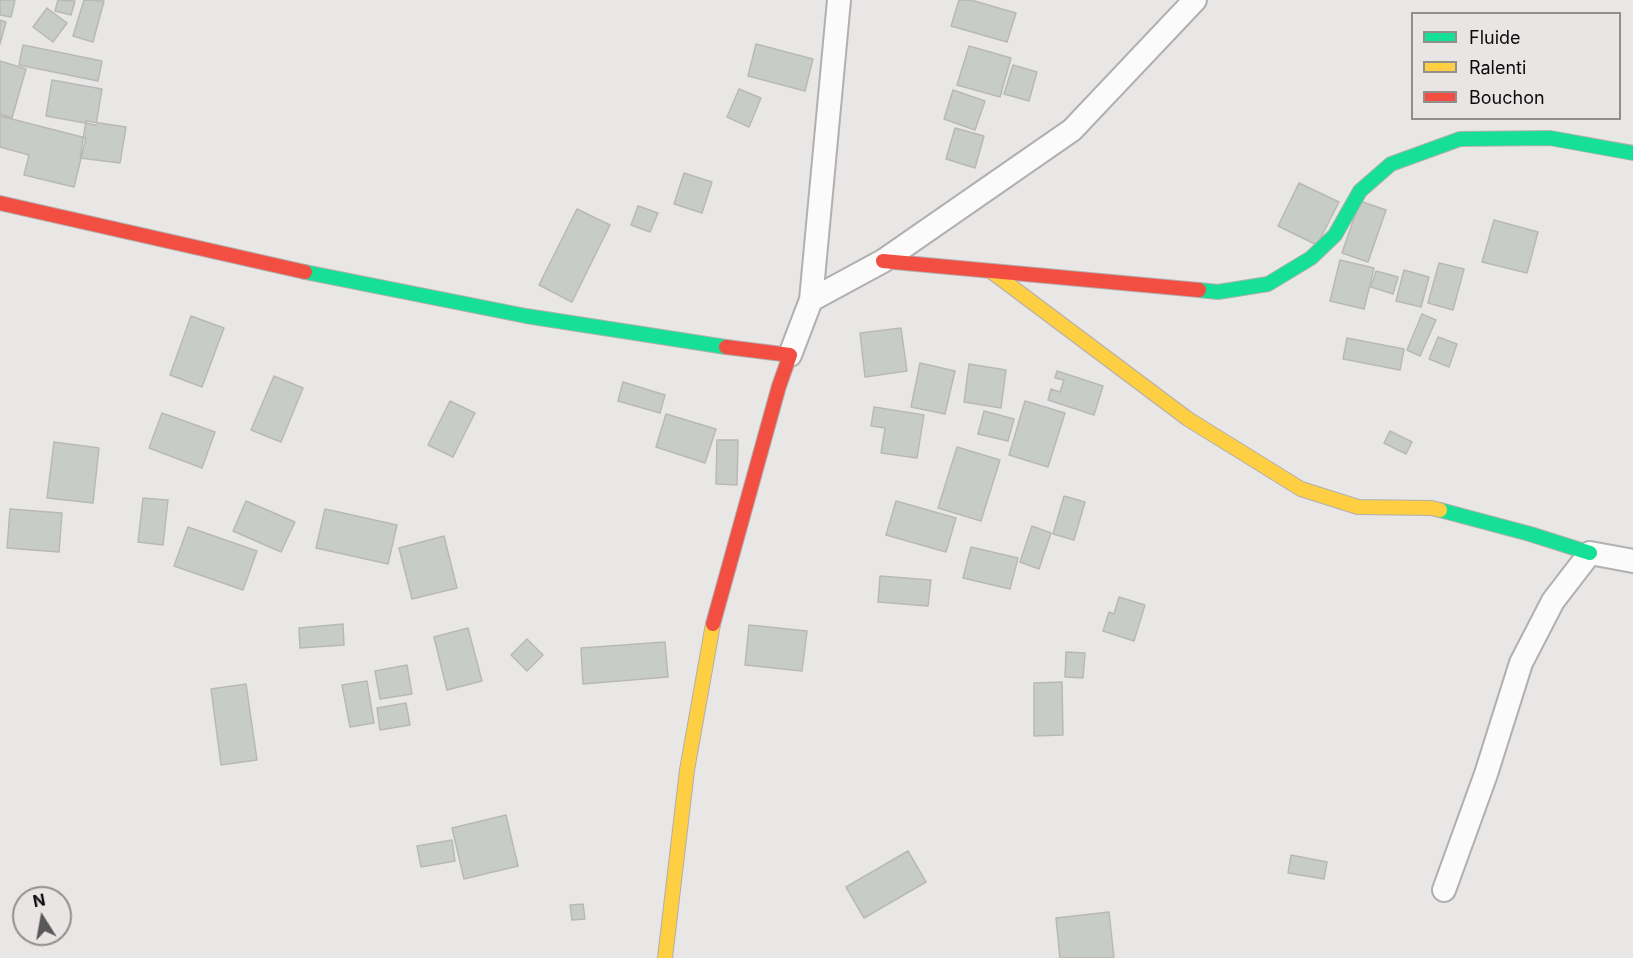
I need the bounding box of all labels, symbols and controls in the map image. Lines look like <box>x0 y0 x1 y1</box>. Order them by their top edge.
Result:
legend <box>1411 12 1621 120</box>
text: Fluide <box>1469 27 1521 48</box>
text: Ralenti <box>1469 57 1526 78</box>
text: Bouchon <box>1469 87 1545 108</box>
north arrow <box>12 886 72 946</box>
text: N <box>31 889 47 911</box>

